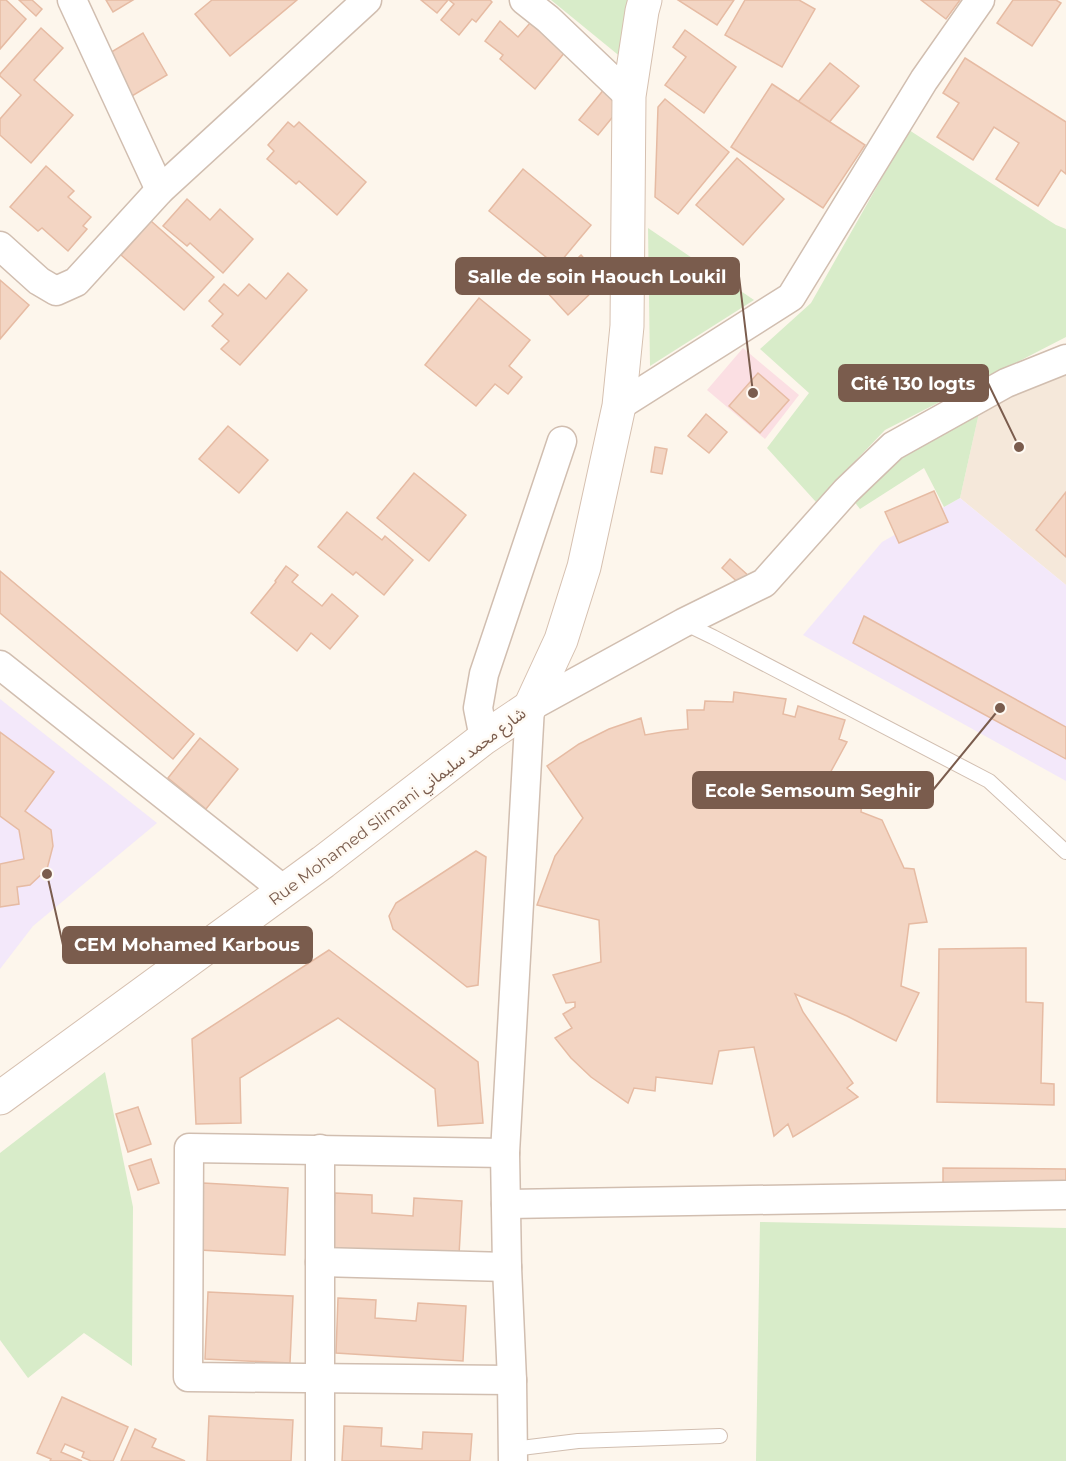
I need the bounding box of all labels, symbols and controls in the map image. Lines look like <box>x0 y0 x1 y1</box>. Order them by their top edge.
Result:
callout: Salle de soin Haouch Loukil <box>456 258 739 294</box>
text: Salle de soin Haouch Loukil <box>468 266 726 288</box>
callout: Cité 130 logts <box>839 365 988 401</box>
text: Cité 130 logts <box>851 373 976 395</box>
street label: Rue Mohamed Slimani شارع محمد سليماني <box>265 703 531 912</box>
callout: Ecole Semsoum Seghir <box>693 772 933 808</box>
text: Ecole Semsoum Seghir <box>705 780 922 802</box>
callout: CEM Mohamed Karbous <box>63 927 312 963</box>
text: CEM Mohamed Karbous <box>74 934 300 956</box>

